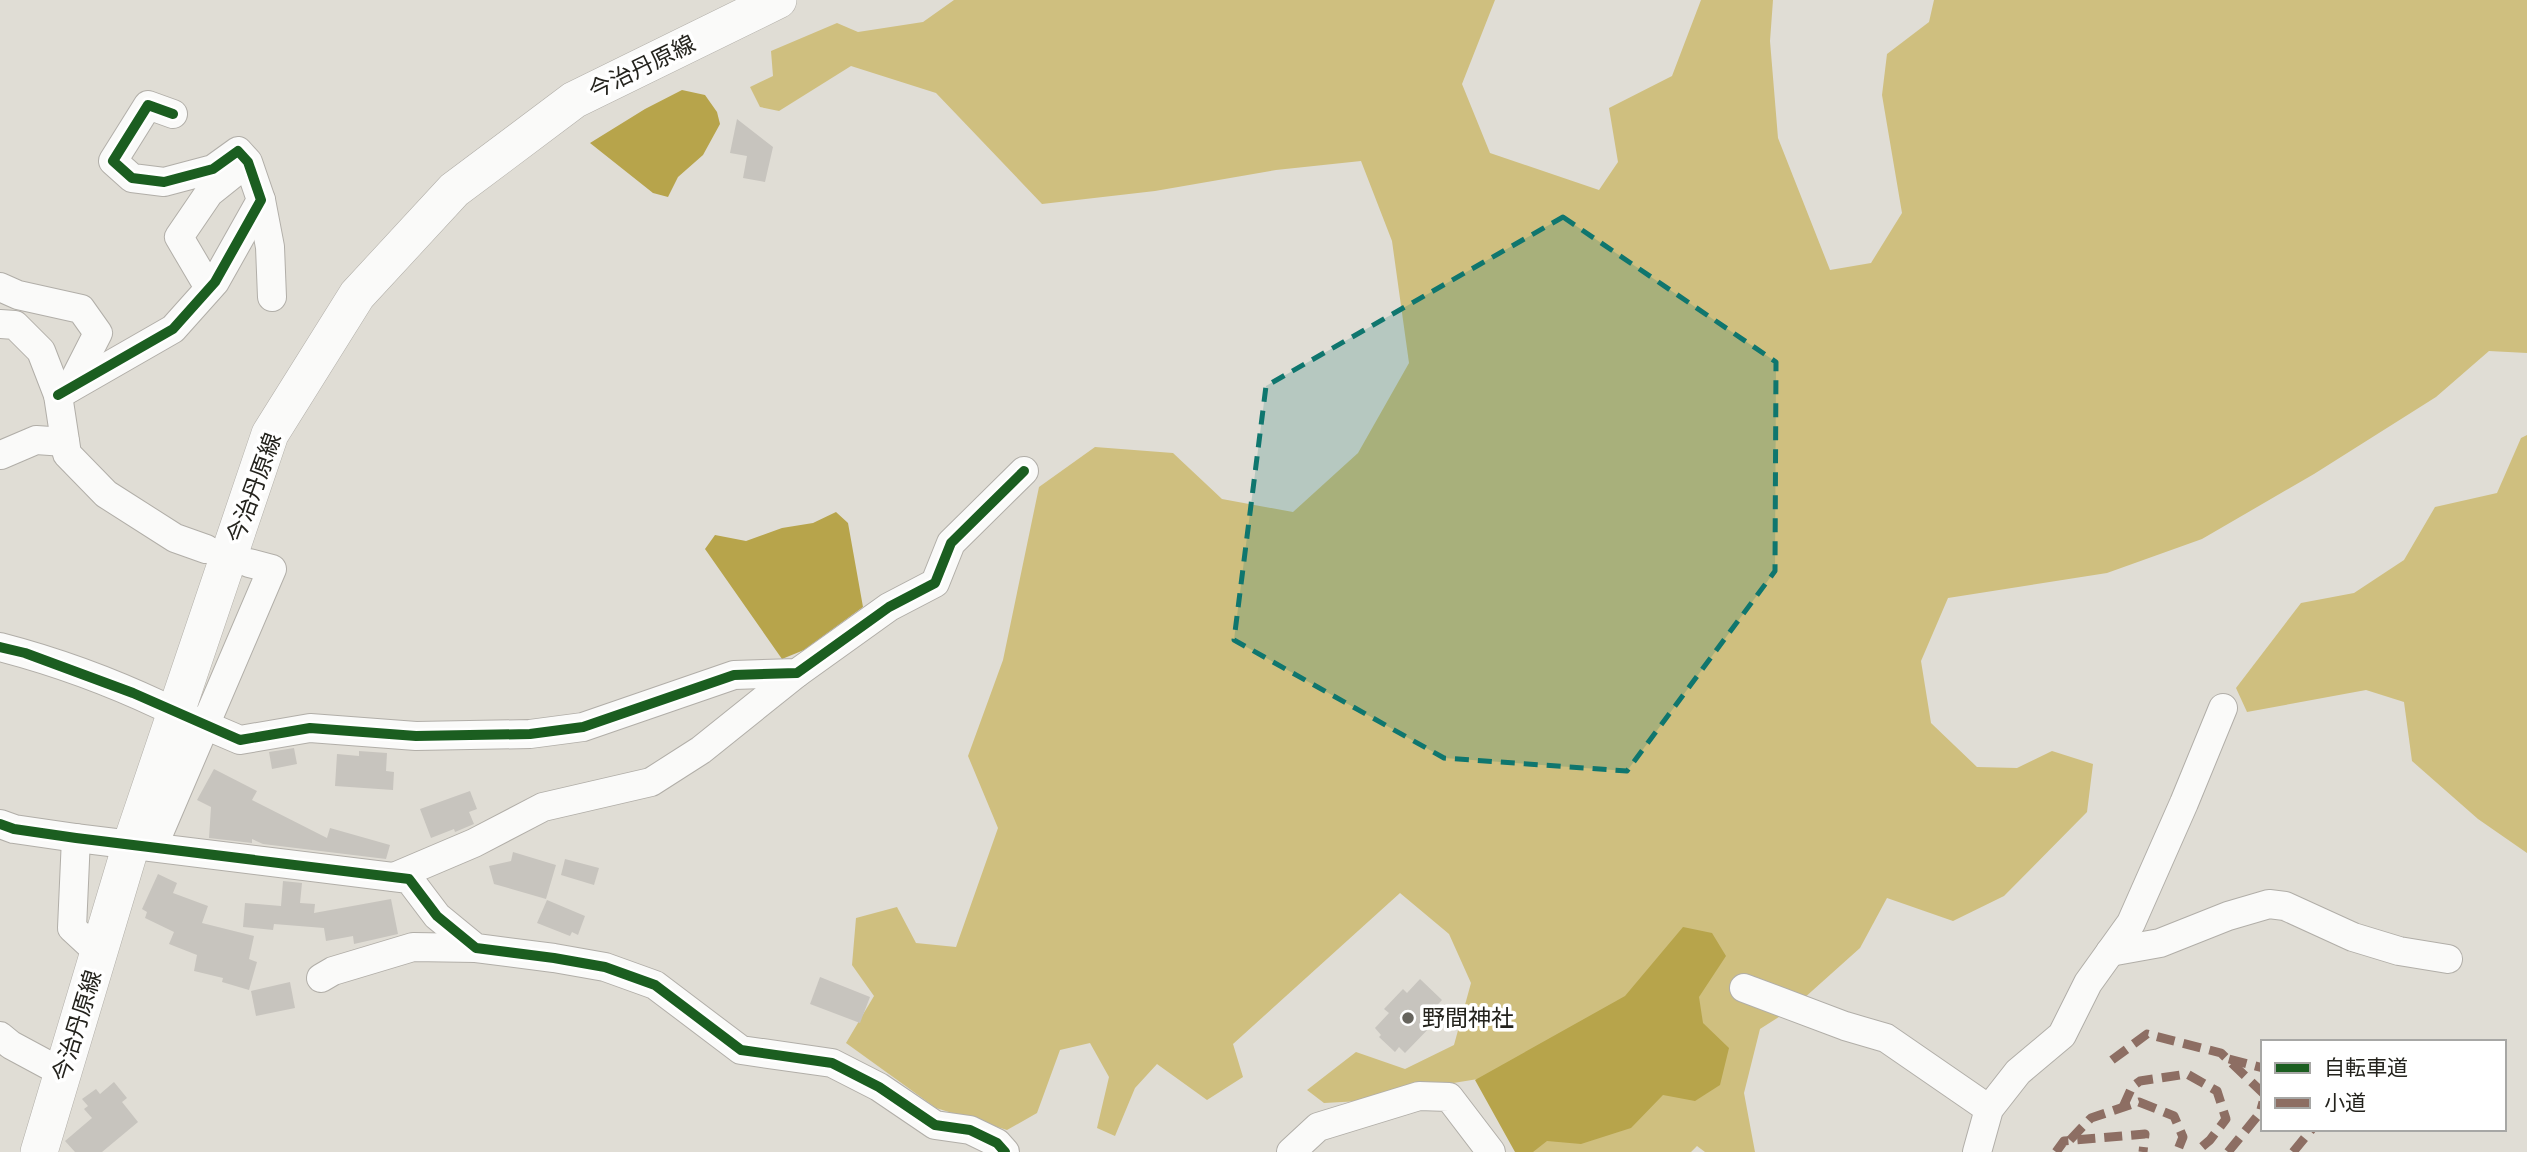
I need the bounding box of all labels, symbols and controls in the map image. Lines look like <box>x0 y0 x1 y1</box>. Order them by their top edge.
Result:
street label: 今治丹原線 <box>584 29 700 105</box>
street label: 今治丹原線 <box>221 429 287 547</box>
street label: 今治丹原線 <box>47 967 107 1085</box>
place label: 野間神社 <box>1422 1004 1514 1032</box>
marker: 野間神社 <box>1400 1010 1416 1026</box>
legend <box>2261 1040 2506 1131</box>
text: 自転車道 <box>2324 1055 2408 1080</box>
text: 小道 <box>2324 1090 2366 1115</box>

